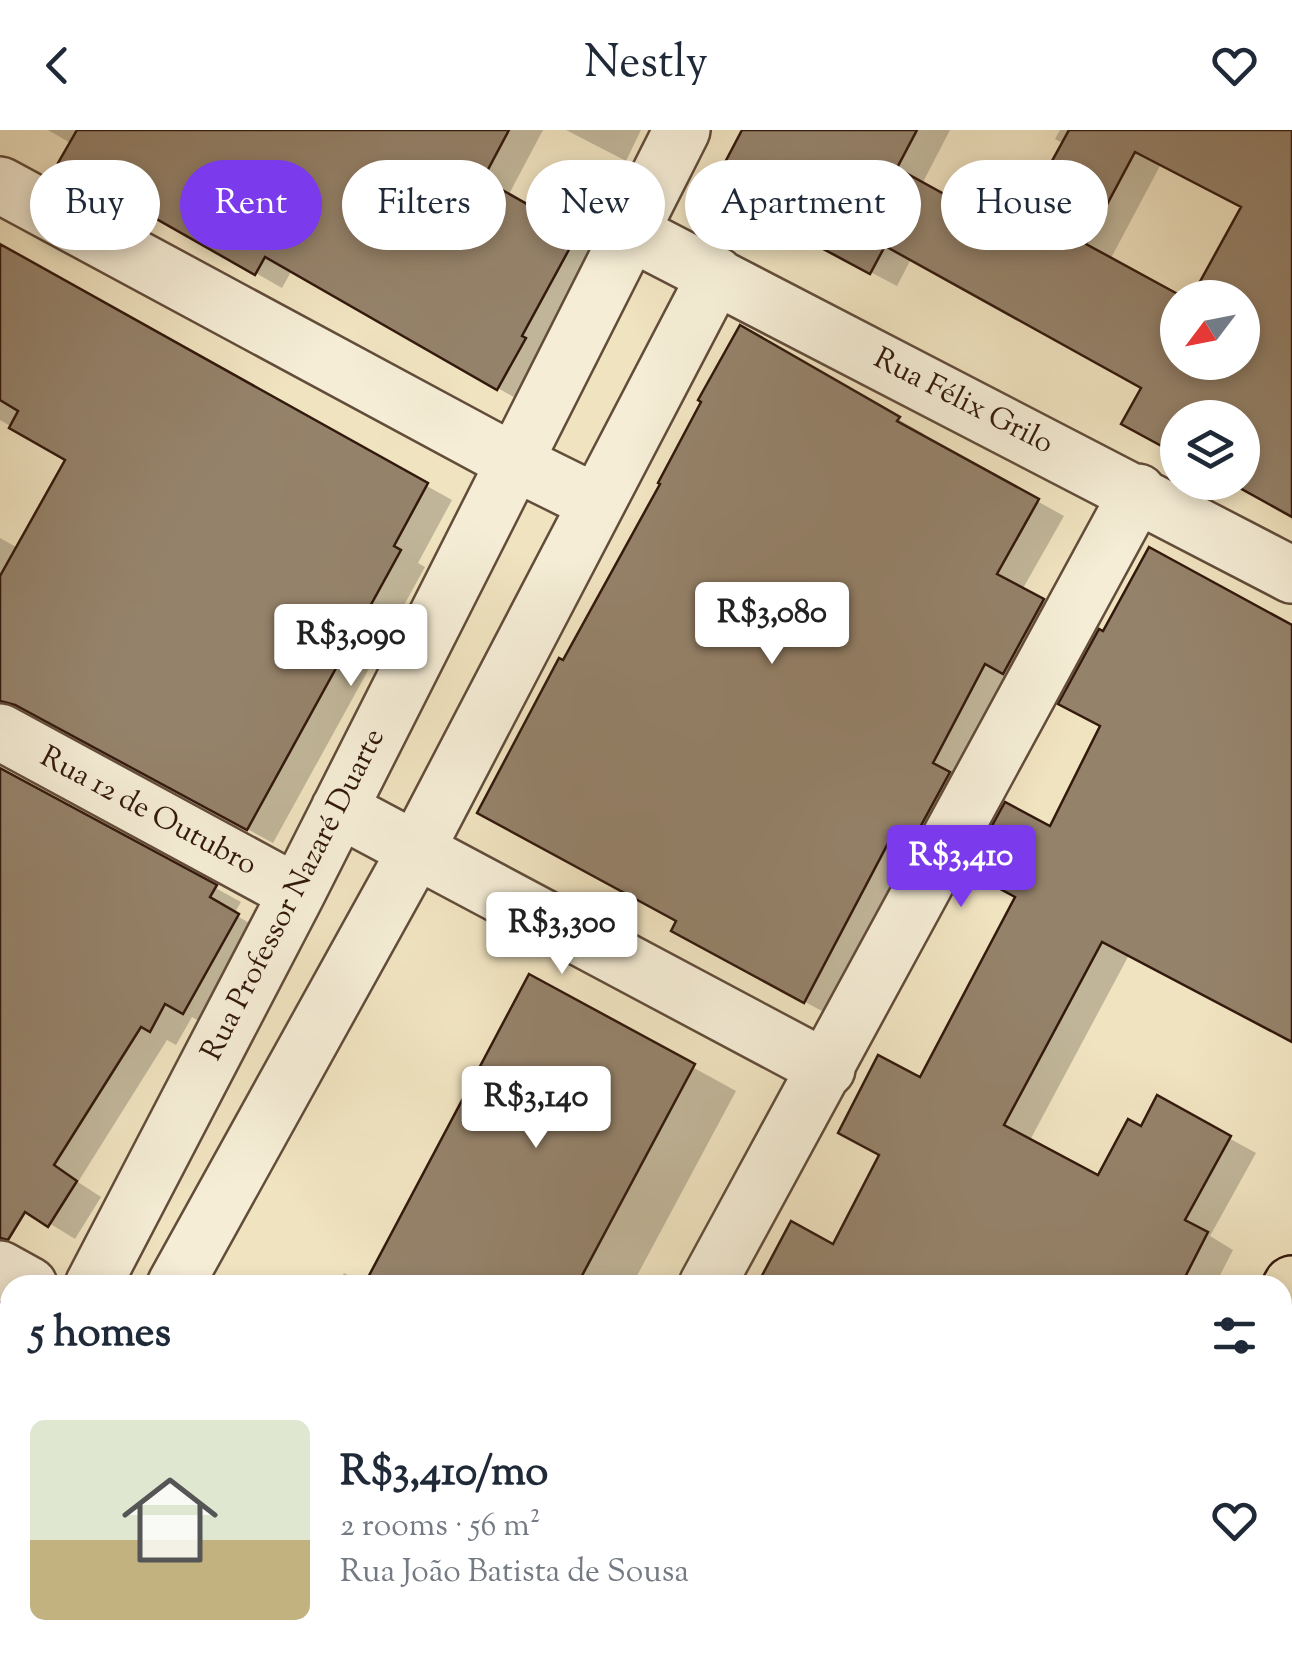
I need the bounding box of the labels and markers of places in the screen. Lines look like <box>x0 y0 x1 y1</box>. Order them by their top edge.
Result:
pin: R$3,080 <box>680 582 864 667</box>
pin: R$3,090 <box>259 604 443 689</box>
pin: R$3,410 <box>869 825 1053 910</box>
pin: R$3,300 <box>470 892 654 977</box>
pin: R$3,140 <box>444 1066 628 1151</box>

